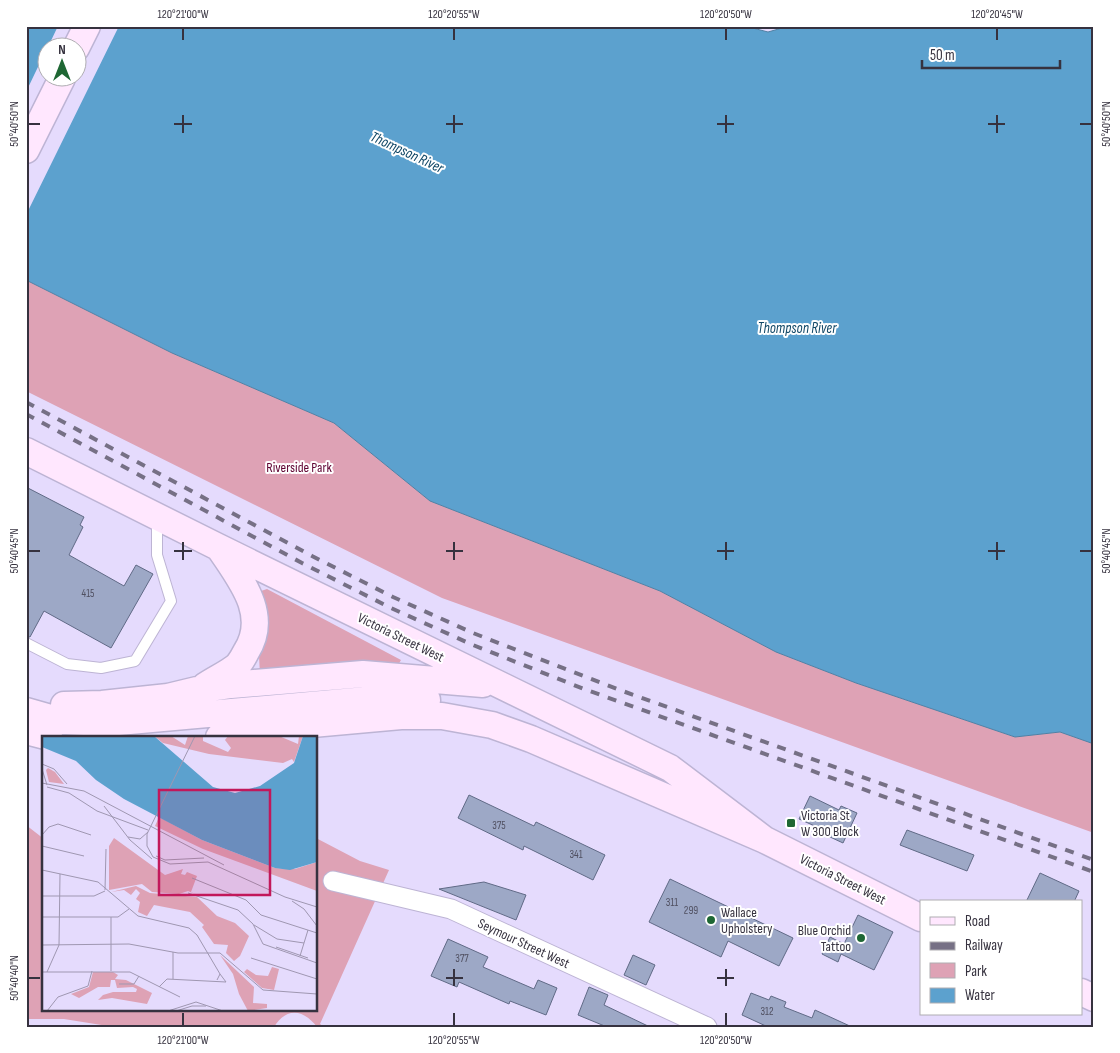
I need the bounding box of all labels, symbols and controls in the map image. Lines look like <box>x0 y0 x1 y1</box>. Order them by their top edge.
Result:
text: 120°21'00"W <box>157 7 209 22</box>
text: 120°20'55"W <box>428 7 480 22</box>
text: 120°20'50"W <box>700 7 752 22</box>
text: 120°20'45"W <box>971 7 1023 22</box>
north arrow <box>38 38 88 88</box>
scale bar <box>922 38 1060 70</box>
text: N <box>58 41 66 58</box>
text: 50 m <box>930 46 955 65</box>
text: 50°40'50"N <box>7 101 22 147</box>
text: 50°40'50"N <box>1099 101 1114 147</box>
water label: Thompson River <box>367 127 447 178</box>
water label: Thompson River <box>758 319 837 338</box>
park label: Riverside Park <box>266 459 332 476</box>
text: 50°40'45"N <box>7 528 22 574</box>
text: 50°40'45"N <box>1099 528 1114 574</box>
house number: 415 <box>82 587 94 600</box>
street label: Victoria Street West <box>355 609 447 666</box>
inset map <box>42 736 318 1010</box>
place label: Victoria St W 300 Block <box>801 807 859 840</box>
marker: Victoria St W 300 Block <box>785 817 797 829</box>
house number: 375 <box>492 819 506 832</box>
house number: 341 <box>569 848 583 861</box>
street label: Victoria Street West <box>797 850 889 908</box>
house number: 311 <box>666 896 678 909</box>
legend <box>920 900 1082 1016</box>
house number: 299 <box>684 904 698 917</box>
place label: Wallace Upholstery <box>721 904 773 937</box>
text: Road <box>965 912 990 931</box>
marker: Wallace Upholstery <box>705 914 717 926</box>
street label: Seymour Street West <box>475 915 572 972</box>
place label: Blue Orchid Tattoo <box>798 922 851 955</box>
marker: Blue Orchid Tattoo <box>855 932 867 944</box>
text: Railway <box>965 936 1003 955</box>
house number: 377 <box>455 952 469 965</box>
text: 50°40'40"N <box>7 955 22 1001</box>
text: Park <box>965 962 987 981</box>
text: Water <box>965 986 996 1005</box>
house number: 312 <box>760 1005 774 1018</box>
text: 120°21'00"W <box>157 1033 209 1048</box>
text: 120°20'55"W <box>428 1033 480 1048</box>
text: 120°20'50"W <box>700 1033 752 1048</box>

